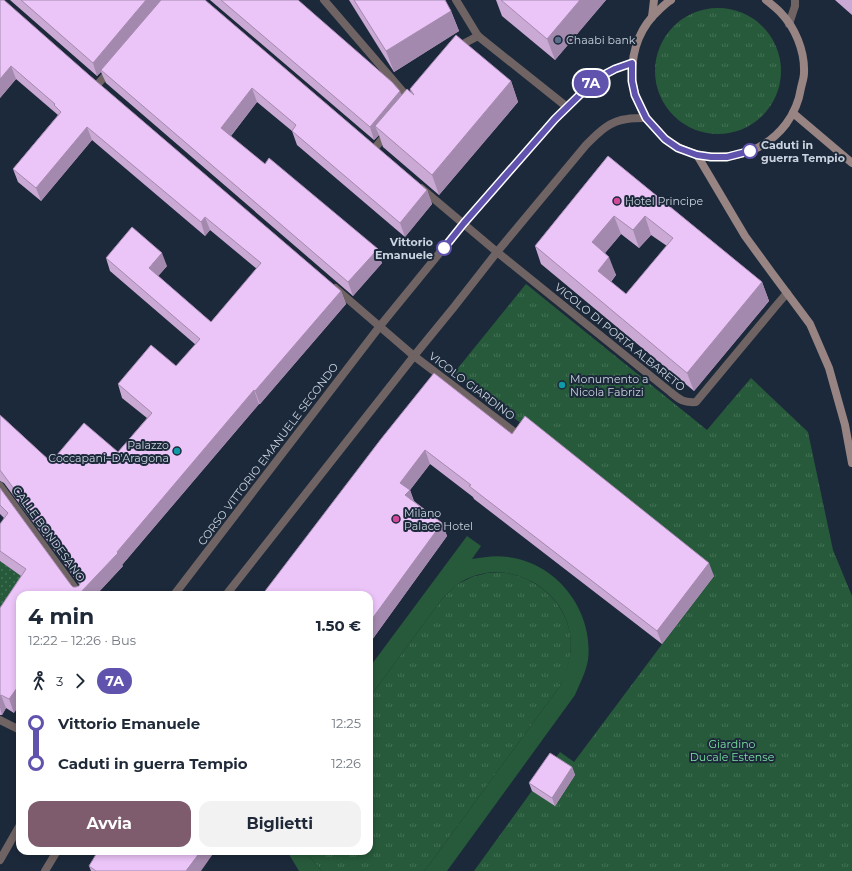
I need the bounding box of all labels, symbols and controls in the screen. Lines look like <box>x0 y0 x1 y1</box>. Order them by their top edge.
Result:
place label: Chaabi bank <box>566 33 636 47</box>
marker: Chaabi bank <box>553 35 563 45</box>
line badge: 7A <box>573 70 609 96</box>
text: 7A <box>582 74 600 92</box>
place label: Caduti in guerra Tempio <box>761 138 845 165</box>
marker: Caduti in guerra Tempio <box>742 143 758 159</box>
place label: Hotel Principe <box>625 194 703 208</box>
marker: Hotel Principe <box>612 196 622 206</box>
place label: Vittorio Emanuele <box>375 235 433 262</box>
marker: Vittorio Emanuele <box>436 240 452 256</box>
street label: VICOLO DI PORTA ALBARETO <box>552 280 688 394</box>
street label: VICOLO GIARDINO <box>426 349 518 423</box>
street label: CORSO VITTORIO EMANUELE SECONDO <box>195 360 341 548</box>
place label: Monumento a Nicola Fabrizi <box>570 372 649 399</box>
marker: Monumento a Nicola Fabrizi <box>557 380 567 390</box>
place label: Palazzo Coccapani–D’Aragona <box>48 438 169 465</box>
marker: Palazzo Coccapani–D’Aragona <box>172 446 182 456</box>
street label: CALLE BONDESANO <box>10 484 88 584</box>
place label: Milano Palace Hotel <box>404 506 473 533</box>
marker: Milano Palace Hotel <box>391 514 401 524</box>
text: 4 min <box>28 603 94 630</box>
text: 1.50 € <box>316 616 361 635</box>
text: 12:22 – 12:26 · Bus <box>28 632 136 648</box>
icon: walk <box>28 670 50 692</box>
icon: forward <box>69 670 91 692</box>
text: 7A <box>105 672 124 690</box>
text: 3 <box>56 673 63 689</box>
text: Vittorio Emanuele <box>58 714 200 733</box>
text: 12:25 <box>331 715 361 731</box>
park label: Giardino Ducale Estense <box>690 737 775 764</box>
text: Caduti in guerra Tempio <box>58 754 248 773</box>
text: 12:26 <box>331 755 361 771</box>
button: Avvia <box>28 801 191 847</box>
button: Biglietti <box>199 801 361 847</box>

